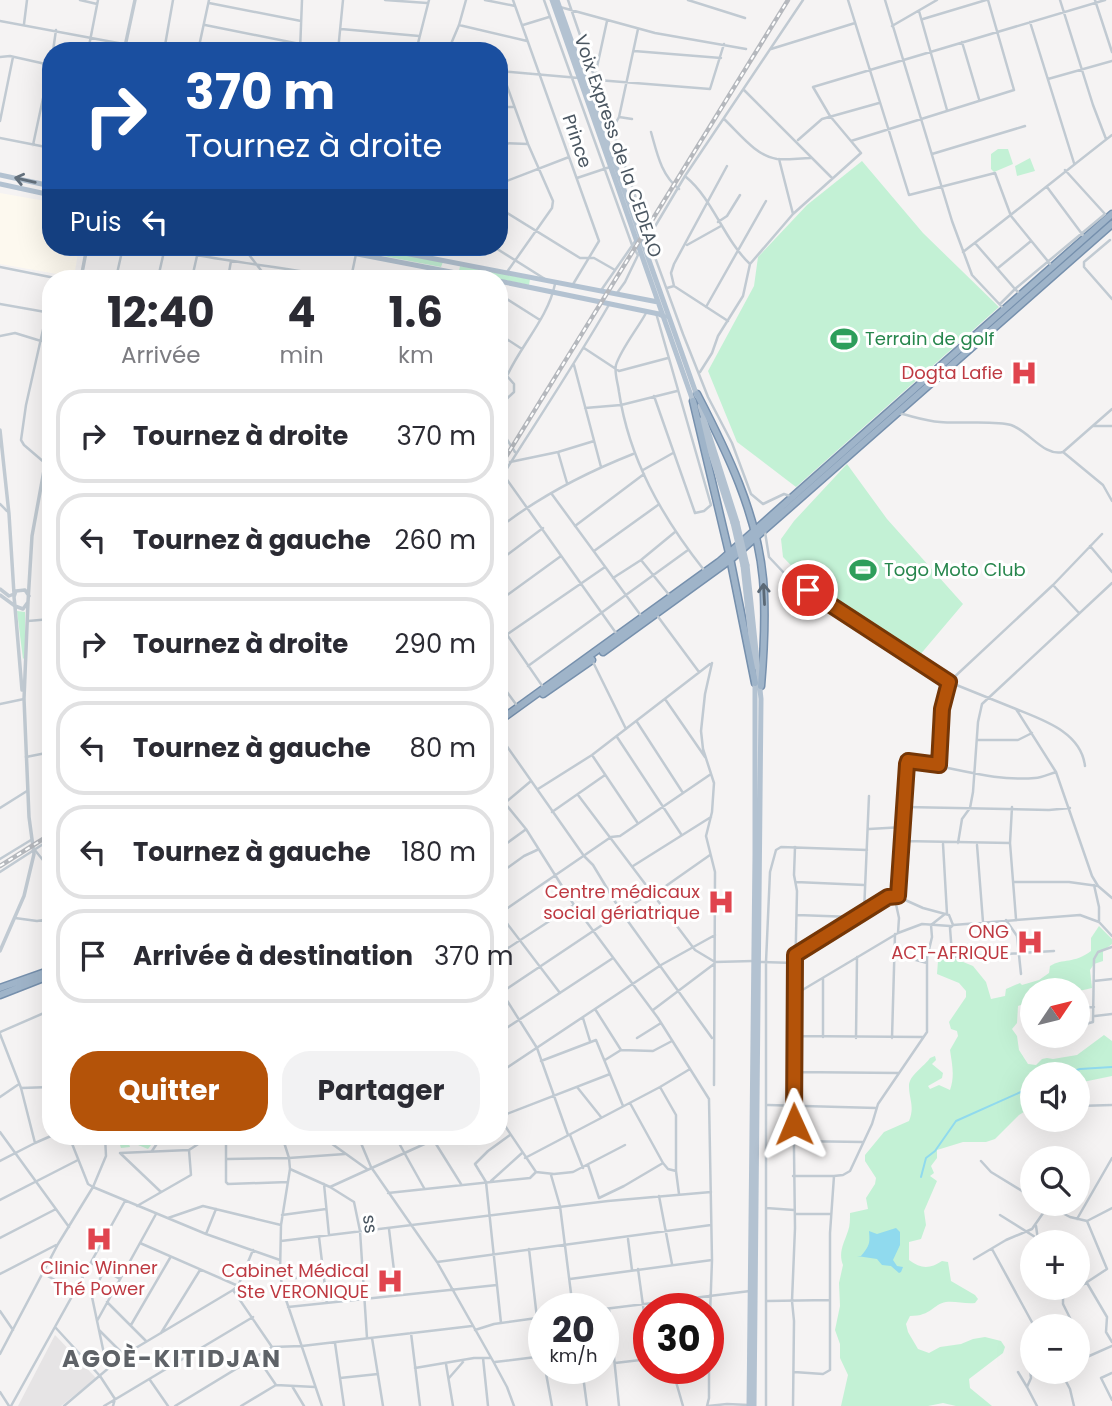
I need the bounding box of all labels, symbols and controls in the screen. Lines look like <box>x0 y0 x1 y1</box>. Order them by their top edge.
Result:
street label: Voix Express de la CEDEAO <box>569 31 668 261</box>
text: 370 m <box>185 58 335 126</box>
icon: right <box>70 70 161 161</box>
street label: Prince <box>557 111 598 171</box>
text: Tournez à droite <box>185 123 442 168</box>
one-way arrow <box>14 173 37 187</box>
icon: left <box>136 203 174 241</box>
text: Puis <box>70 204 122 240</box>
text: 12:40 <box>107 283 215 342</box>
text: 4 <box>287 283 316 342</box>
text: 1.6 <box>389 283 443 342</box>
sports icon: Terrain de golf <box>829 324 859 354</box>
place label: Terrain de golf <box>865 326 994 351</box>
text: Arrivée <box>121 339 201 371</box>
text: min <box>280 339 324 371</box>
text: km <box>398 339 434 371</box>
hospital icon: Dogta Lafie <box>1009 358 1039 388</box>
place label: Dogta Lafie <box>902 360 1003 385</box>
icon: right <box>74 417 112 455</box>
text: Tournez à droite <box>133 418 348 454</box>
text: 370 m <box>396 418 476 454</box>
icon: left <box>74 521 112 559</box>
text: Tournez à gauche <box>133 522 371 558</box>
text: 260 m <box>394 522 476 558</box>
sports icon: Togo Moto Club <box>848 555 878 585</box>
place label: Togo Moto Club <box>884 557 1026 582</box>
pin <box>778 560 838 620</box>
icon: arrive <box>789 571 827 609</box>
one-way arrow <box>757 583 770 606</box>
icon: right <box>74 625 112 663</box>
text: Tournez à droite <box>133 626 348 662</box>
text: 290 m <box>395 626 476 662</box>
icon: left <box>74 729 112 767</box>
text: Tournez à gauche <box>133 730 371 766</box>
text: 80 m <box>410 730 476 766</box>
icon: left <box>74 833 112 871</box>
text: Tournez à gauche <box>133 834 371 870</box>
text: 180 m <box>401 834 476 870</box>
place label: Centre médicaux social gériatrique <box>543 879 700 925</box>
hospital icon: Centre médicaux social gériatrique <box>706 887 736 917</box>
place label: ONG ACT-AFRIQUE <box>891 919 1009 965</box>
hospital icon: ONG ACT-AFRIQUE <box>1015 927 1045 957</box>
icon: arrive <box>74 937 112 975</box>
text: Arrivée à destination <box>133 938 413 974</box>
text: 370 m <box>434 938 514 974</box>
north arrow <box>1020 978 1090 1048</box>
map controls <box>1020 978 1090 1384</box>
button: Quitter <box>70 1051 268 1131</box>
button: Partager <box>282 1051 480 1131</box>
button: sound <box>1020 1062 1090 1132</box>
position arrow <box>757 1087 831 1161</box>
button: search <box>1020 1146 1090 1216</box>
street label: ss <box>357 1213 384 1235</box>
hospital icon: Clinic Winner Thé Power <box>84 1224 114 1254</box>
button: + <box>1020 1230 1090 1300</box>
place label: Clinic Winner Thé Power <box>40 1255 158 1301</box>
place label: Cabinet Médical Ste VERONIQUE <box>222 1258 369 1304</box>
hospital icon: Cabinet Médical Ste VERONIQUE <box>375 1266 405 1296</box>
speed limit sign: 30 <box>633 1293 724 1384</box>
text: 20 <box>552 1305 595 1354</box>
button: − <box>1020 1314 1090 1384</box>
district label: AGOÈ-KITIDJAN <box>62 1342 282 1375</box>
text: km/h <box>550 1343 597 1368</box>

